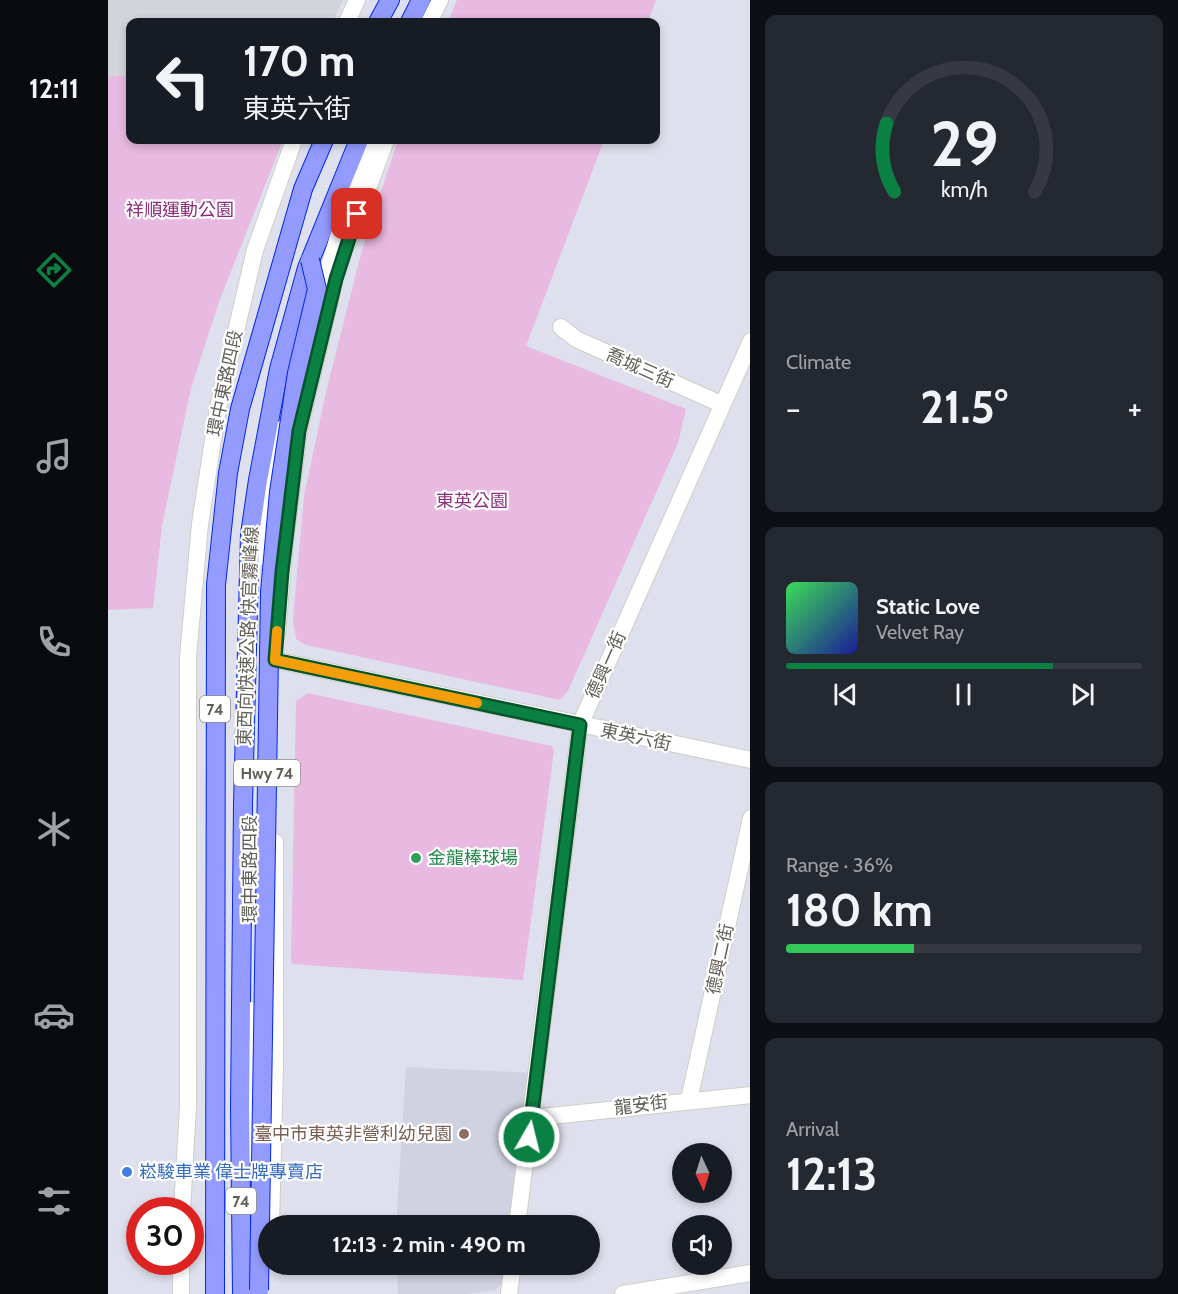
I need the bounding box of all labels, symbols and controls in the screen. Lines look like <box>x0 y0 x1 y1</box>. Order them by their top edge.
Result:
text: 170 m <box>243 35 355 87</box>
icon: left <box>144 42 222 120</box>
text: 12:11 <box>29 72 79 105</box>
text: 東英六街 <box>243 92 351 125</box>
text: 29 <box>930 107 998 183</box>
text: km/h <box>941 177 987 203</box>
pin <box>331 188 382 239</box>
icon: arrive <box>340 197 373 230</box>
park label: 祥順運動公園 <box>126 199 234 221</box>
icon: directions <box>33 249 75 291</box>
street label: 環中東路四段 <box>203 328 247 438</box>
street label: 喬城三街 <box>603 343 677 393</box>
text: Climate <box>786 350 851 374</box>
text: 21.5° <box>920 380 1008 434</box>
text: − <box>786 388 801 428</box>
text: + <box>1127 388 1142 428</box>
icon: music <box>33 435 75 477</box>
park label: 東英公園 <box>436 490 508 512</box>
street label: 東西向快速公路 快官霧峰線 <box>233 526 263 746</box>
text: Static Love <box>876 593 980 620</box>
text: Velvet Ray <box>876 620 964 644</box>
icon: phone <box>33 621 75 663</box>
street label: 德興一街 <box>581 628 631 702</box>
icon: previous <box>829 678 862 711</box>
icon: pause <box>947 678 980 711</box>
icon: next <box>1066 678 1099 711</box>
road number: 74 <box>200 696 230 722</box>
street label: 東英六街 <box>598 719 674 755</box>
road number: Hwy 74 <box>234 760 300 786</box>
icon: climate <box>33 808 75 850</box>
street label: 環中東路四段 <box>239 815 261 923</box>
place label: 金龍棒球場 <box>428 847 518 869</box>
marker: 金龍棒球場 <box>409 851 423 865</box>
text: Range · 36% <box>786 853 893 877</box>
text: 180 km <box>786 883 933 937</box>
street label: 德興二街 <box>702 921 738 997</box>
icon: car <box>33 994 75 1036</box>
street label: 龍安街 <box>613 1091 669 1119</box>
position arrow <box>497 1105 561 1169</box>
text: Arrival <box>786 1117 839 1141</box>
place label: 臺中市東英非營利幼兒園 <box>254 1123 452 1145</box>
marker: 臺中市東英非營利幼兒園 <box>457 1127 471 1141</box>
north arrow <box>672 1143 732 1203</box>
map controls <box>672 1143 732 1275</box>
text: 12:13 <box>786 1147 877 1201</box>
place label: 崧駿車業 偉士牌專賣店 <box>139 1161 323 1183</box>
marker: 崧駿車業 偉士牌專賣店 <box>120 1165 134 1179</box>
icon: filters <box>33 1180 75 1222</box>
road number: 74 <box>226 1188 256 1214</box>
speed limit sign: 30 <box>126 1197 204 1275</box>
button: sound <box>672 1215 732 1275</box>
text: 12:13 · 2 min · 490 m <box>332 1231 526 1258</box>

